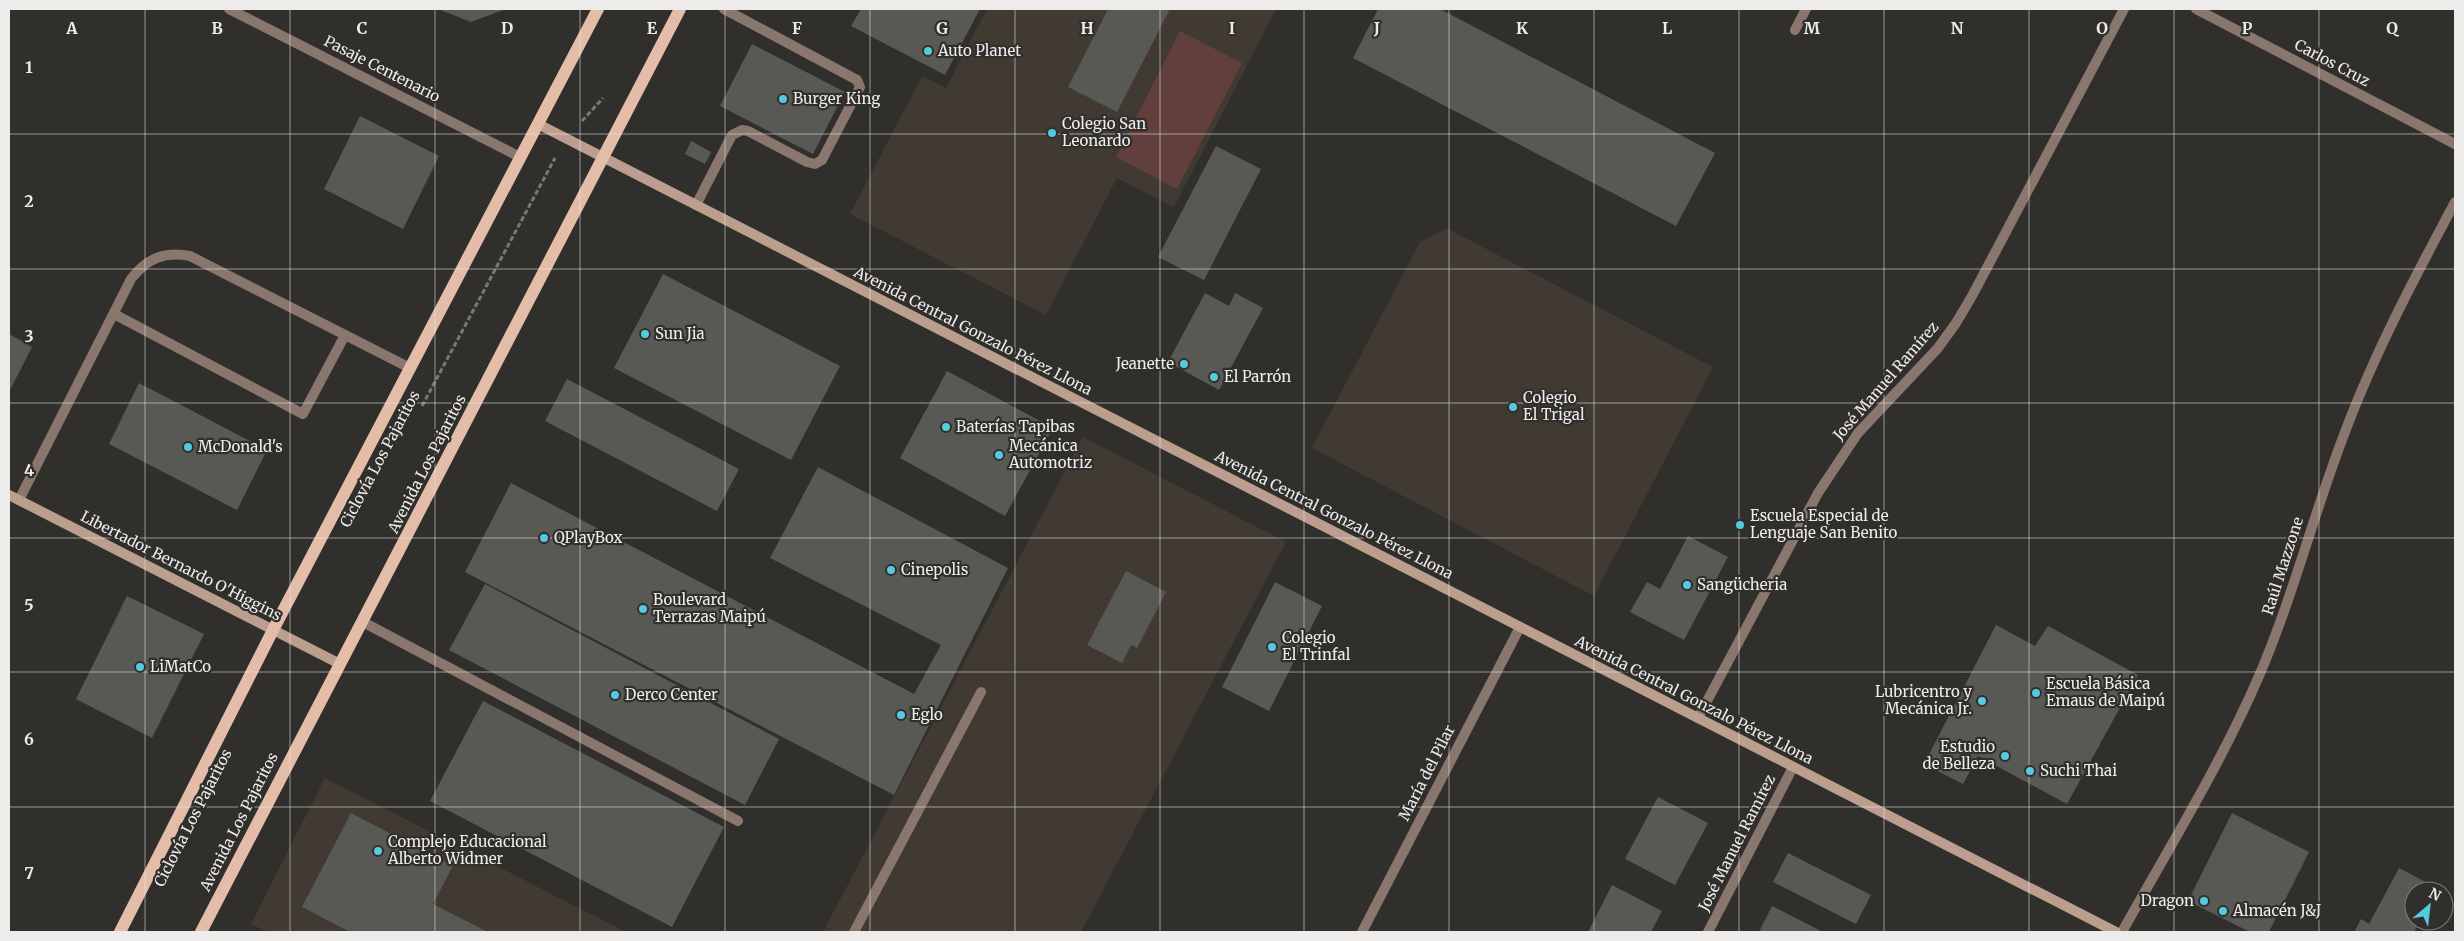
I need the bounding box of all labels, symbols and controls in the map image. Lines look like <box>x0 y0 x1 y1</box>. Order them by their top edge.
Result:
text: A <box>65 18 78 38</box>
text: B <box>211 18 223 38</box>
text: C <box>357 18 367 38</box>
text: D <box>501 18 513 38</box>
text: E <box>647 18 658 38</box>
text: F <box>792 18 802 38</box>
text: G <box>936 18 948 38</box>
text: H <box>1080 18 1094 38</box>
text: I <box>1229 18 1235 38</box>
text: J <box>1373 18 1380 38</box>
text: K <box>1516 18 1528 38</box>
text: L <box>1662 18 1672 38</box>
text: M <box>1804 18 1821 38</box>
text: N <box>1951 18 1964 38</box>
text: O <box>2096 18 2108 38</box>
text: P <box>2242 18 2253 38</box>
text: Q <box>2386 18 2399 38</box>
street label: Pasaje Centenario <box>321 31 444 106</box>
street label: Carlos Cruz <box>2291 35 2373 90</box>
place label: Auto Planet <box>937 41 1021 60</box>
marker: Auto Planet <box>922 45 934 57</box>
text: 1 <box>25 57 33 77</box>
place label: Burger King <box>793 89 880 108</box>
marker: Burger King <box>777 93 789 105</box>
place label: Colegio San Leonardo <box>1062 114 1146 150</box>
marker: Colegio San Leonardo <box>1046 127 1058 139</box>
text: 2 <box>24 191 34 211</box>
street label: Avenida Central Gonzalo Pérez Llona <box>850 262 1095 399</box>
street label: José Manuel Ramírez <box>1828 317 1942 445</box>
place label: Sun Jia <box>655 324 705 343</box>
text: 3 <box>24 326 34 346</box>
marker: Sun Jia <box>639 328 651 340</box>
place label: Jeanette <box>1115 354 1174 373</box>
marker: Jeanette <box>1178 358 1190 370</box>
place label: El Parrón <box>1224 367 1291 386</box>
marker: El Parrón <box>1208 371 1220 383</box>
street label: Ciclovía Los Pajaritos <box>335 387 424 530</box>
place label: Colegio El Trigal <box>1523 388 1585 424</box>
street label: Avenida Los Pajaritos <box>383 391 470 537</box>
marker: Colegio El Trigal <box>1507 401 1519 413</box>
place label: Baterías Tapibas <box>956 417 1075 436</box>
marker: Baterías Tapibas <box>940 421 952 433</box>
place label: Mecánica Automotriz <box>1008 436 1092 472</box>
place label: McDonald's <box>198 437 283 456</box>
marker: McDonald's <box>182 441 194 453</box>
street label: Avenida Central Gonzalo Pérez Llona <box>1211 446 1456 583</box>
marker: Mecánica Automotriz <box>993 449 1005 461</box>
text: 4 <box>24 460 34 480</box>
street label: Libertador Bernardo O'Higgins <box>78 506 285 625</box>
place label: Escuela Especial de Lenguaje San Benito <box>1750 506 1898 542</box>
street label: Raúl Mazzone <box>2258 514 2307 617</box>
marker: Escuela Especial de Lenguaje San Benito <box>1734 519 1746 531</box>
place label: QPlayBox <box>554 528 623 547</box>
marker: QPlayBox <box>538 532 550 544</box>
place label: Cinepolis <box>901 560 968 579</box>
marker: Cinepolis <box>885 564 897 576</box>
place label: Sangücheria <box>1697 575 1787 594</box>
marker: Sangücheria <box>1681 579 1693 591</box>
place label: Boulevard Terrazas Maipú <box>653 590 766 626</box>
text: 5 <box>24 595 34 615</box>
marker: Boulevard Terrazas Maipú <box>637 603 649 615</box>
place label: Colegio El Trinfal <box>1282 628 1351 664</box>
street label: Avenida Central Gonzalo Pérez Llona <box>1571 631 1816 768</box>
marker: Colegio El Trinfal <box>1266 641 1278 653</box>
place label: LiMatCo <box>150 657 211 676</box>
marker: LiMatCo <box>134 661 146 673</box>
place label: Escuela Básica Emaus de Maipú <box>2046 674 2165 710</box>
place label: Lubricentro y Mecánica Jr. <box>1875 682 1972 718</box>
place label: Derco Center <box>625 685 718 704</box>
marker: Escuela Básica Emaus de Maipú <box>2030 687 2042 699</box>
marker: Derco Center <box>609 689 621 701</box>
marker: Lubricentro y Mecánica Jr. <box>1976 695 1988 707</box>
place label: Eglo <box>911 705 943 724</box>
marker: Eglo <box>895 709 907 721</box>
street label: María del Pilar <box>1394 721 1459 824</box>
text: 6 <box>24 729 34 749</box>
place label: Estudio de Belleza <box>1923 737 1995 773</box>
street label: Ciclovía Los Pajaritos <box>150 746 236 890</box>
street label: Avenida Los Pajaritos <box>195 749 282 895</box>
marker: Estudio de Belleza <box>1999 750 2011 762</box>
place label: Suchi Thai <box>2040 761 2117 780</box>
marker: Suchi Thai <box>2024 765 2036 777</box>
street label: José Manuel Ramírez <box>1693 771 1779 915</box>
place label: Complejo Educacional Alberto Widmer <box>387 832 547 868</box>
marker: Complejo Educacional Alberto Widmer <box>372 845 384 857</box>
text: 7 <box>24 863 34 883</box>
north arrow <box>2404 881 2454 931</box>
text: N <box>2426 884 2444 905</box>
place label: Dragon <box>2141 891 2194 910</box>
marker: Dragon <box>2198 895 2210 907</box>
place label: Almacén J&J <box>2232 901 2322 920</box>
marker: Almacén J&J <box>2217 905 2229 917</box>

